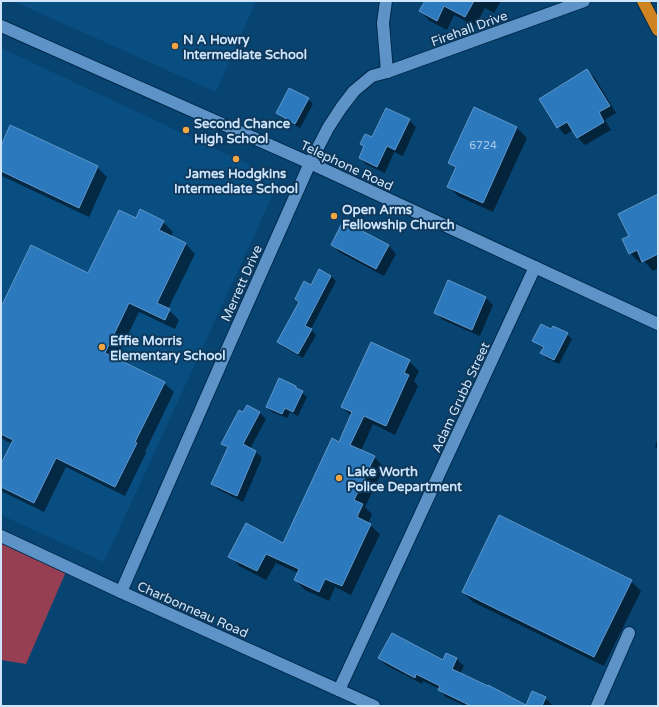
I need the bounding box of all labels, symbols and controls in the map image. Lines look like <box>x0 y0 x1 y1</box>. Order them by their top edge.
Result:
street label: Firehall Drive <box>429 8 510 50</box>
place label: N A Howry Intermediate School <box>183 32 307 63</box>
marker: N A Howry Intermediate School <box>170 41 180 51</box>
place label: Second Chance High School <box>194 116 291 147</box>
marker: Second Chance High School <box>181 125 191 135</box>
street label: Telephone Road <box>298 137 395 194</box>
house number: 6724 <box>469 139 497 152</box>
marker: James Hodgkins Intermediate School <box>231 154 241 164</box>
place label: James Hodgkins Intermediate School <box>174 166 298 197</box>
place label: Open Arms Fellowship Church <box>342 202 455 233</box>
marker: Open Arms Fellowship Church <box>329 211 339 221</box>
street label: Merrett Drive <box>218 243 266 324</box>
place label: Effie Morris Elementary School <box>110 333 225 364</box>
street label: Adam Grubb Street <box>428 340 494 455</box>
marker: Effie Morris Elementary School <box>97 342 107 352</box>
place label: Lake Worth Police Department <box>347 464 462 495</box>
marker: Lake Worth Police Department <box>334 473 344 483</box>
street label: Charbonneau Road <box>135 578 251 642</box>

